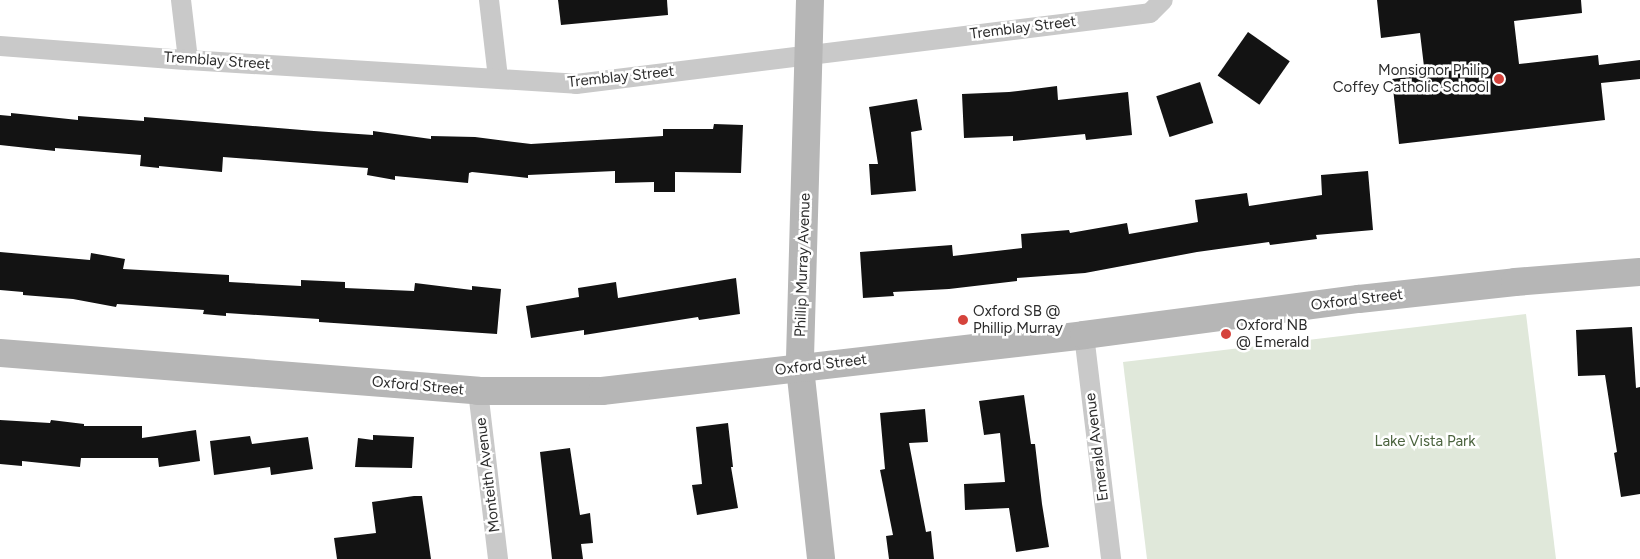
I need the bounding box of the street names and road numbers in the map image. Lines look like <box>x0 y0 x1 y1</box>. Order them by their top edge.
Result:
street label: Tremblay Street <box>969 13 1077 43</box>
street label: Tremblay Street <box>163 48 271 74</box>
street label: Tremblay Street <box>567 62 675 92</box>
street label: Phillip Murray Avenue <box>791 193 815 337</box>
street label: Oxford Street <box>1310 285 1404 315</box>
street label: Oxford Street <box>774 350 868 380</box>
street label: Oxford Street <box>371 373 465 399</box>
street label: Emerald Avenue <box>1081 392 1113 502</box>
street label: Monteith Avenue <box>472 417 504 533</box>

